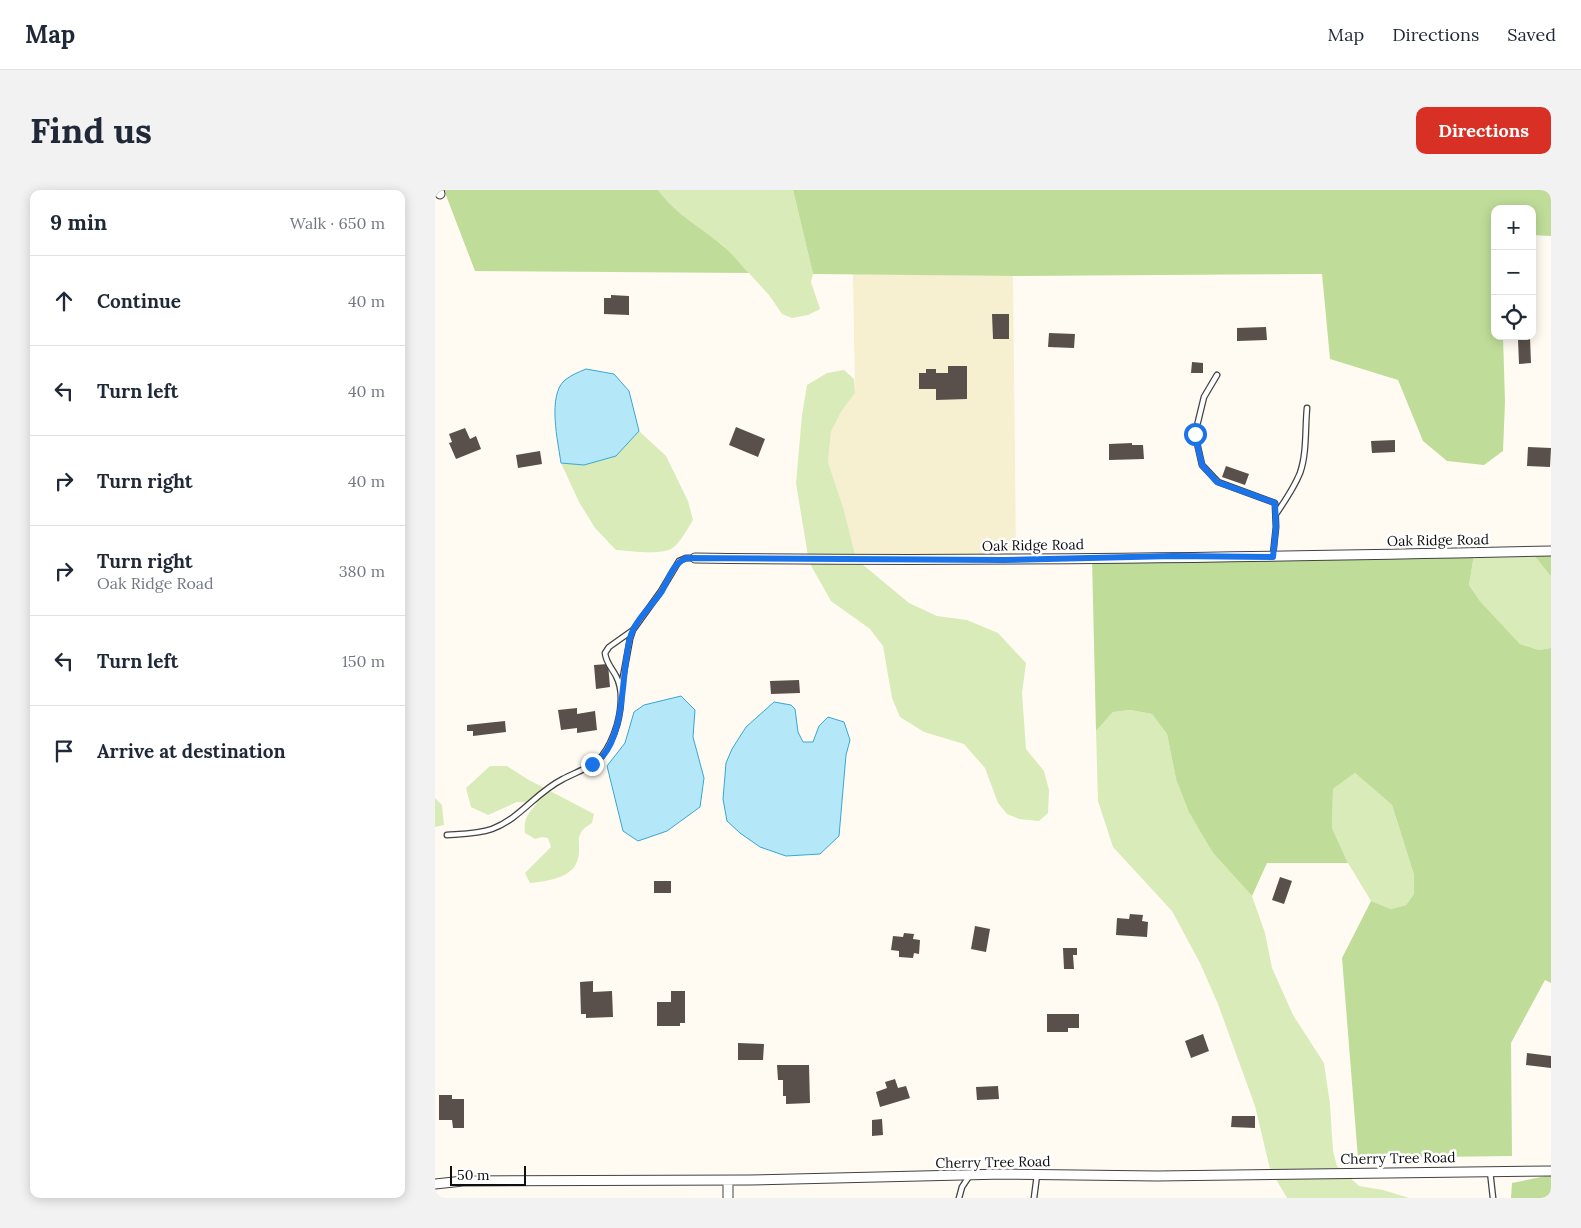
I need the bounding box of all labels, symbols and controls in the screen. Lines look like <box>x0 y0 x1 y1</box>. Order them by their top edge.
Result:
text: Map <box>25 19 75 50</box>
text: Map <box>1328 23 1364 46</box>
text: Directions <box>1392 23 1479 46</box>
text: Saved <box>1507 23 1556 46</box>
button: Directions <box>1416 107 1551 154</box>
text: Find us <box>30 108 152 153</box>
map controls <box>1491 205 1536 340</box>
button: + <box>1491 205 1536 250</box>
text: 9 min <box>50 209 107 236</box>
text: Walk · 650 m <box>290 213 385 233</box>
button: − <box>1491 250 1536 295</box>
icon: ahead <box>50 287 78 315</box>
text: Continue <box>97 289 181 313</box>
text: 40 m <box>348 291 385 311</box>
button: locate <box>1491 295 1536 340</box>
icon: left <box>50 377 78 405</box>
text: Turn left <box>97 379 178 403</box>
text: 40 m <box>348 381 385 401</box>
route start <box>1184 423 1207 446</box>
icon: right <box>50 467 78 495</box>
text: Turn right <box>97 469 193 493</box>
text: 40 m <box>348 471 385 491</box>
street label: Oak Ridge Road <box>1387 530 1489 550</box>
street label: Oak Ridge Road <box>982 535 1084 555</box>
text: Turn right <box>97 549 193 573</box>
icon: right <box>50 557 78 585</box>
text: 380 m <box>339 561 385 581</box>
text: Oak Ridge Road <box>97 573 214 593</box>
icon: left <box>50 647 78 675</box>
text: Turn left <box>97 649 178 673</box>
text: 150 m <box>342 651 385 671</box>
icon: arrive <box>50 737 78 765</box>
text: Arrive at destination <box>97 739 286 763</box>
route end <box>581 753 604 776</box>
street label: Cherry Tree Road <box>1340 1148 1456 1168</box>
street label: Cherry Tree Road <box>935 1152 1051 1172</box>
scale bar <box>450 1163 526 1186</box>
text: 50 m <box>457 1166 490 1184</box>

